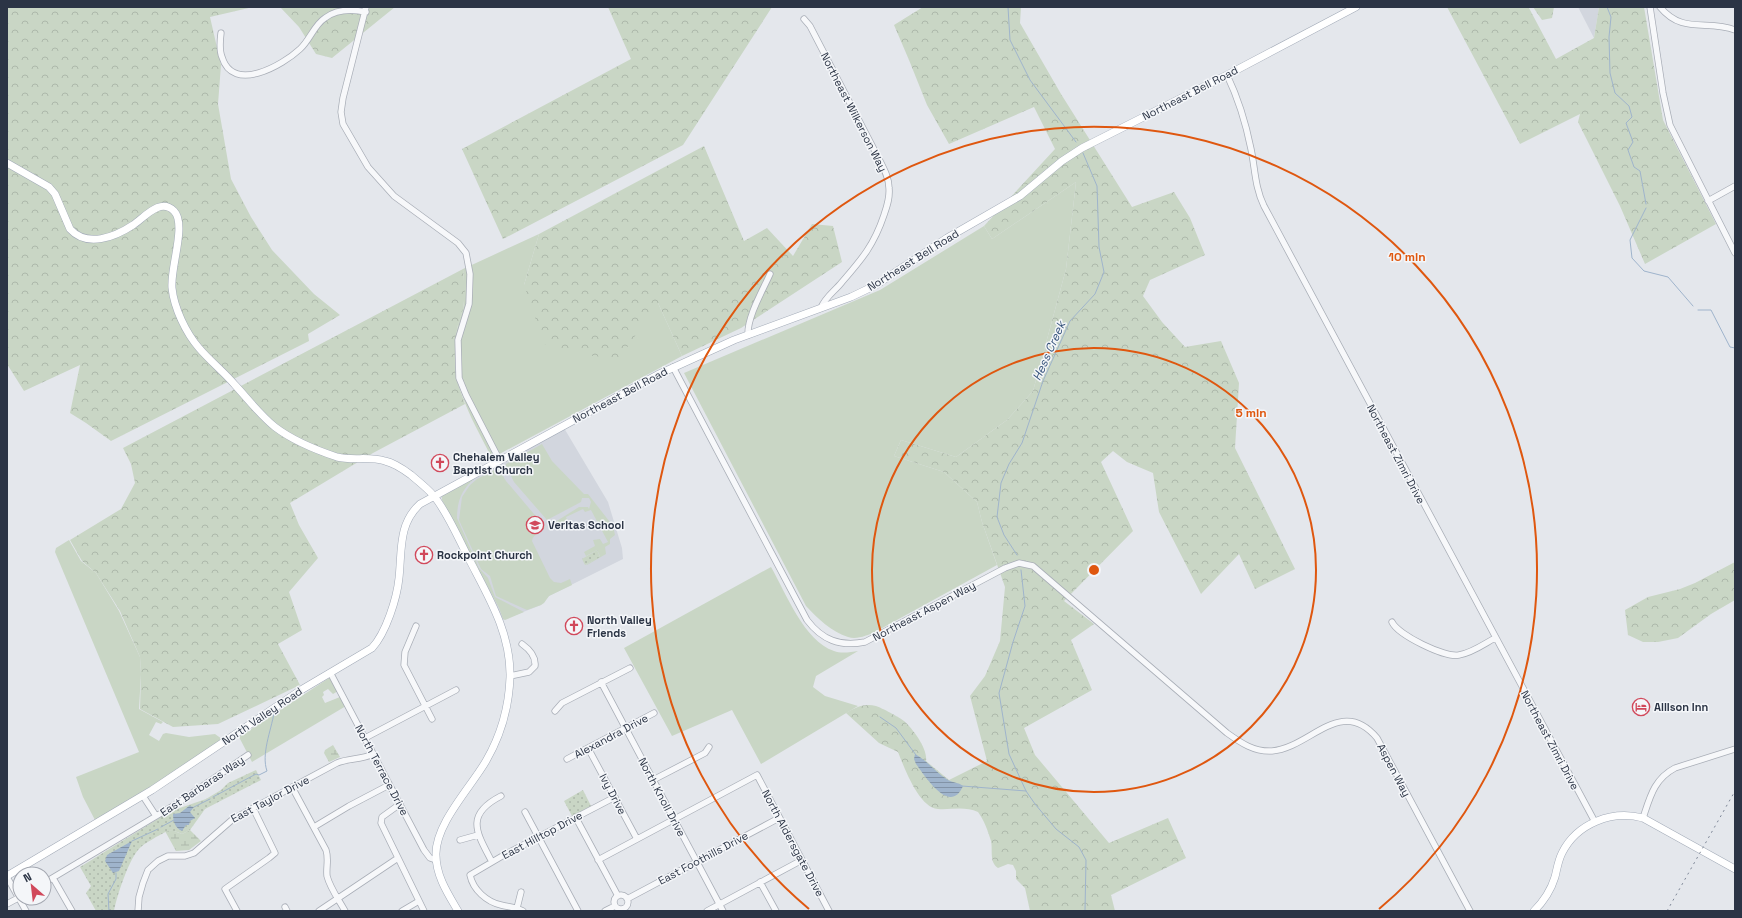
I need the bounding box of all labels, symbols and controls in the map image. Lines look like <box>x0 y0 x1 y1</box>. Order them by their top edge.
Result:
street label: Northeast Wilkerson Way <box>818 50 890 174</box>
street label: Northeast Bell Road <box>1140 63 1240 123</box>
street label: Northeast Bell Road <box>865 226 961 294</box>
text: 10 min <box>1388 249 1426 265</box>
water label: Hess Creek <box>1029 317 1070 383</box>
street label: Northeast Bell Road <box>570 364 670 426</box>
street label: Northeast Zimri Drive <box>1364 402 1428 506</box>
text: 5 min <box>1235 405 1267 421</box>
place label: Chehalem Valley Baptist Church <box>453 450 539 477</box>
church icon: Chehalem Valley Baptist Church <box>430 453 450 473</box>
school or university icon: Veritas School <box>525 515 545 535</box>
place label: Veritas School <box>548 518 624 532</box>
church icon: Rockpoint Church <box>414 545 434 565</box>
place label: Rockpoint Church <box>437 548 533 562</box>
centre of rings <box>1087 563 1101 577</box>
street label: Northeast Aspen Way <box>870 578 978 644</box>
place label: North Valley Friends <box>587 613 652 640</box>
church icon: North Valley Friends <box>564 616 584 636</box>
street label: North Valley Road <box>219 684 305 748</box>
street label: Northeast Zimri Drive <box>1518 688 1582 792</box>
hotel icon: Allison Inn <box>1631 697 1651 717</box>
place label: Allison Inn <box>1654 700 1708 714</box>
street label: Alexandra Drive <box>572 711 650 761</box>
street label: North Terrace Drive <box>352 722 412 818</box>
street label: Aspen Way <box>1374 741 1414 799</box>
street label: East Barbaras Way <box>157 753 247 819</box>
street label: North Knoll Drive <box>635 755 689 839</box>
street label: Ivy Drive <box>596 771 630 817</box>
street label: East Taylor Drive <box>228 772 312 826</box>
street label: North Aldersgate Drive <box>759 787 827 899</box>
street label: East Hilltop Drive <box>499 808 585 862</box>
street label: East Foothills Drive <box>655 828 751 888</box>
north arrow <box>12 866 52 906</box>
text: N <box>21 869 34 885</box>

